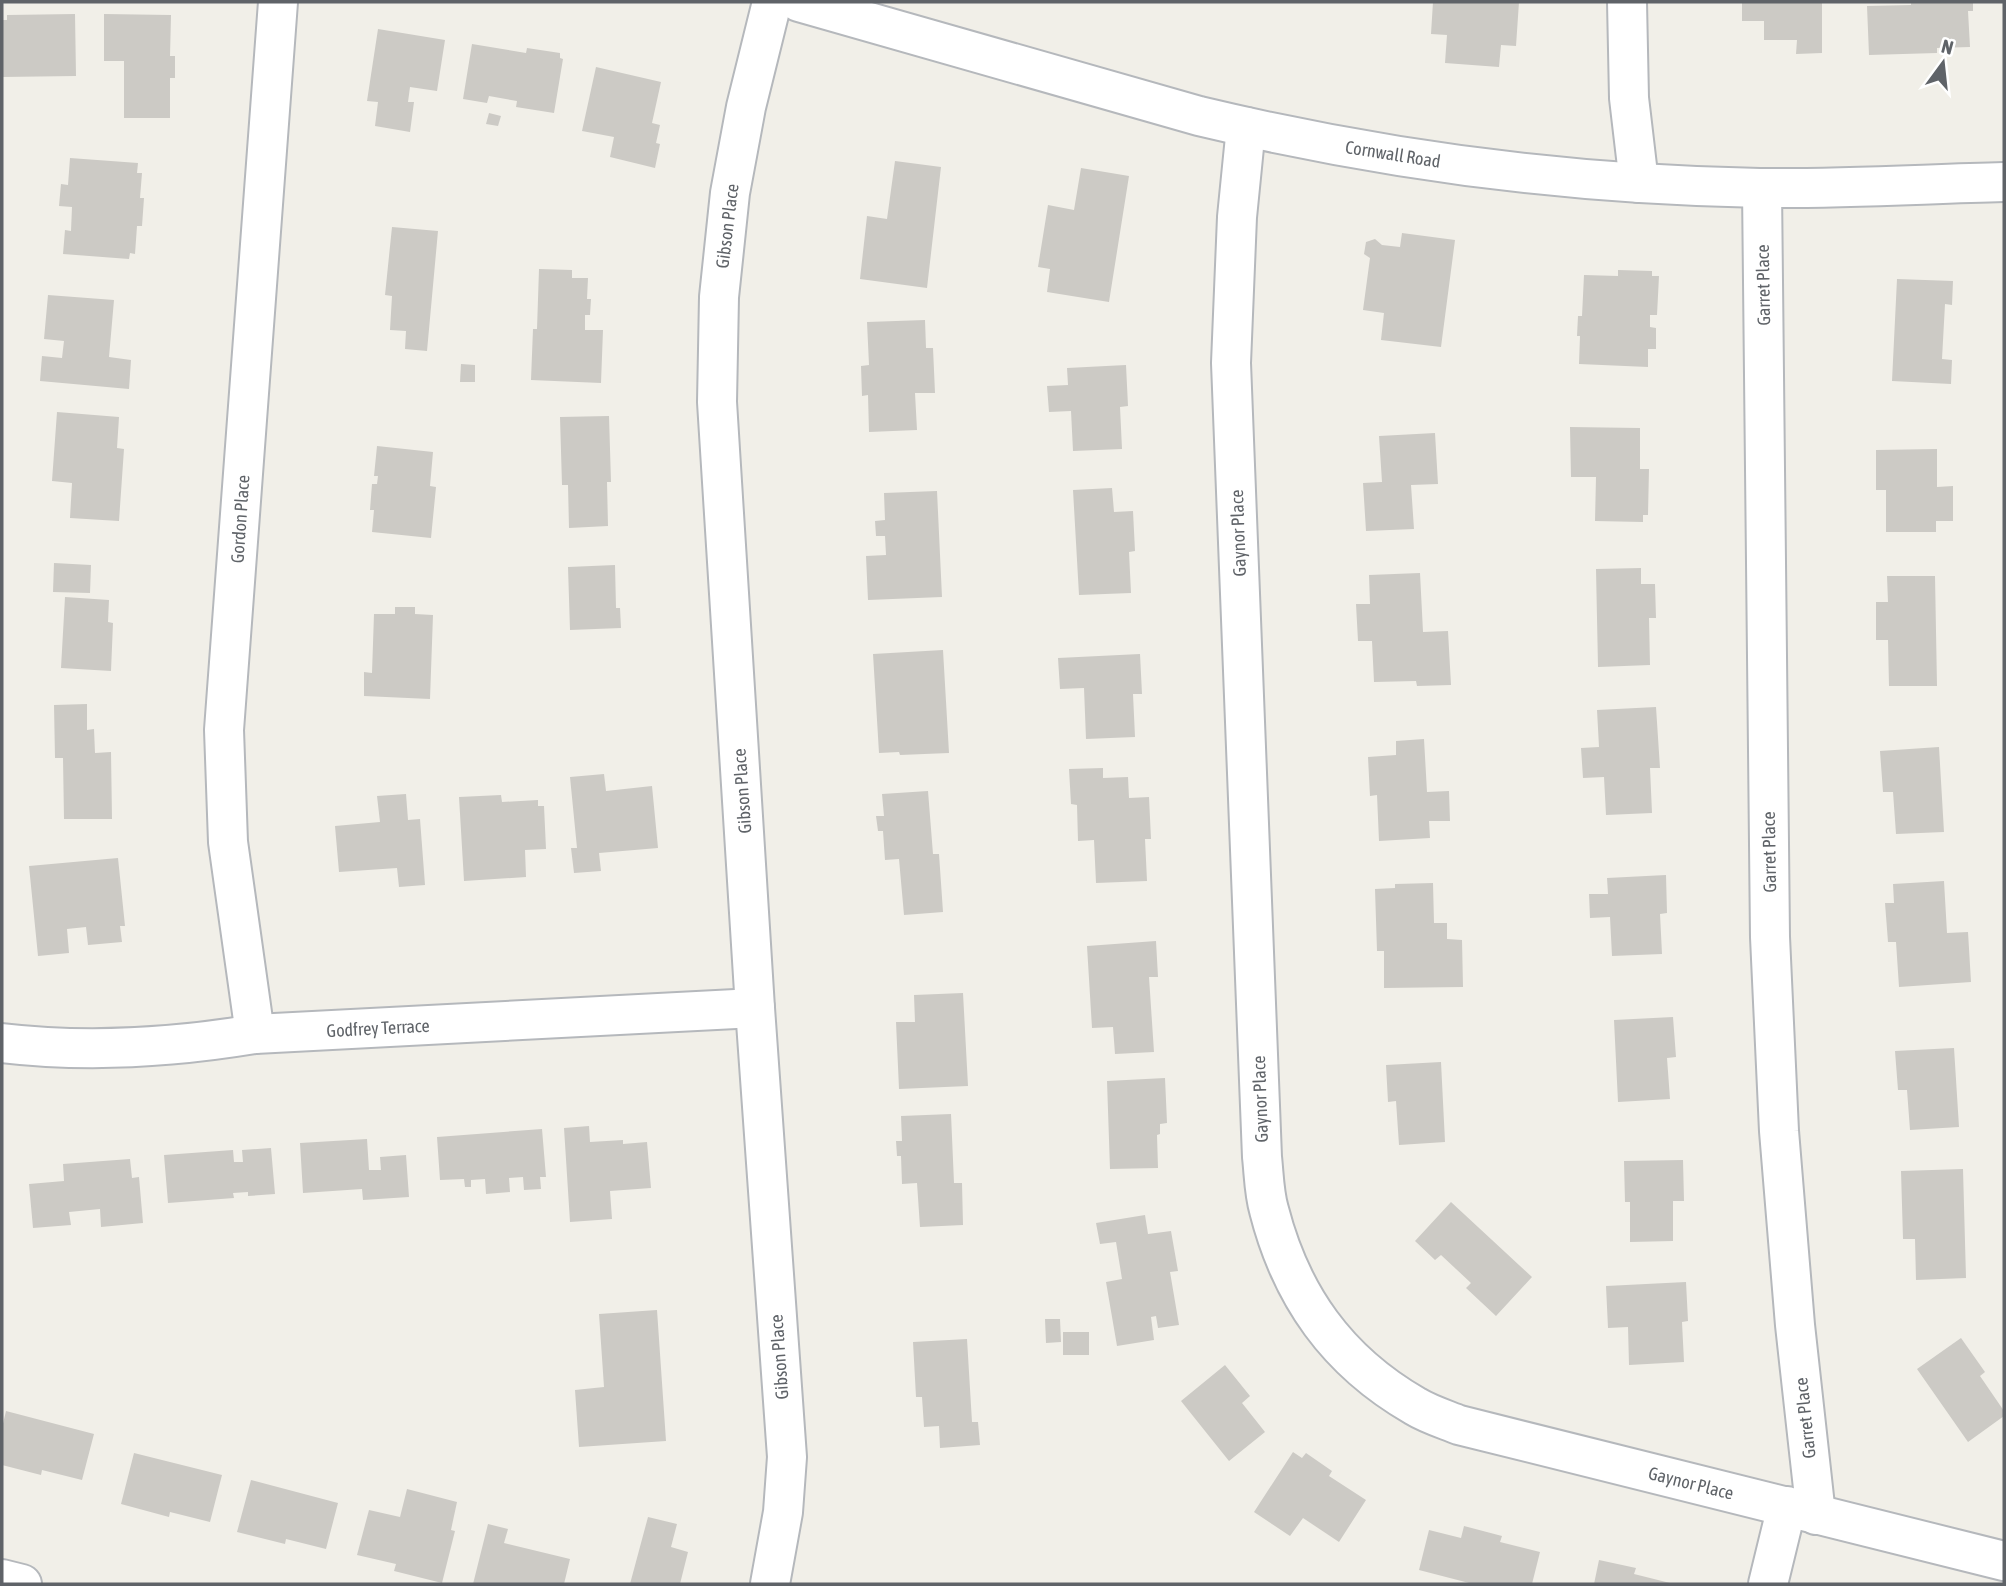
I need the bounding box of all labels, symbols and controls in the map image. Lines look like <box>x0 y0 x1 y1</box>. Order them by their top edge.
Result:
north arrow <box>1908 28 1978 98</box>
text: N <box>1939 35 1956 59</box>
street label: Cornwall Road <box>1344 136 1442 172</box>
street label: Gibson Place <box>711 183 743 269</box>
street label: Garret Place <box>1752 244 1774 326</box>
street label: Gordon Place <box>226 474 254 564</box>
street label: Gaynor Place <box>1226 489 1250 577</box>
street label: Gibson Place <box>729 748 755 834</box>
street label: Garret Place <box>1758 811 1780 893</box>
street label: Godfrey Terrace <box>326 1015 430 1041</box>
street label: Gaynor Place <box>1248 1055 1272 1143</box>
street label: Gibson Place <box>766 1314 792 1400</box>
street label: Garret Place <box>1790 1377 1820 1459</box>
street label: Gaynor Place <box>1646 1462 1736 1504</box>

